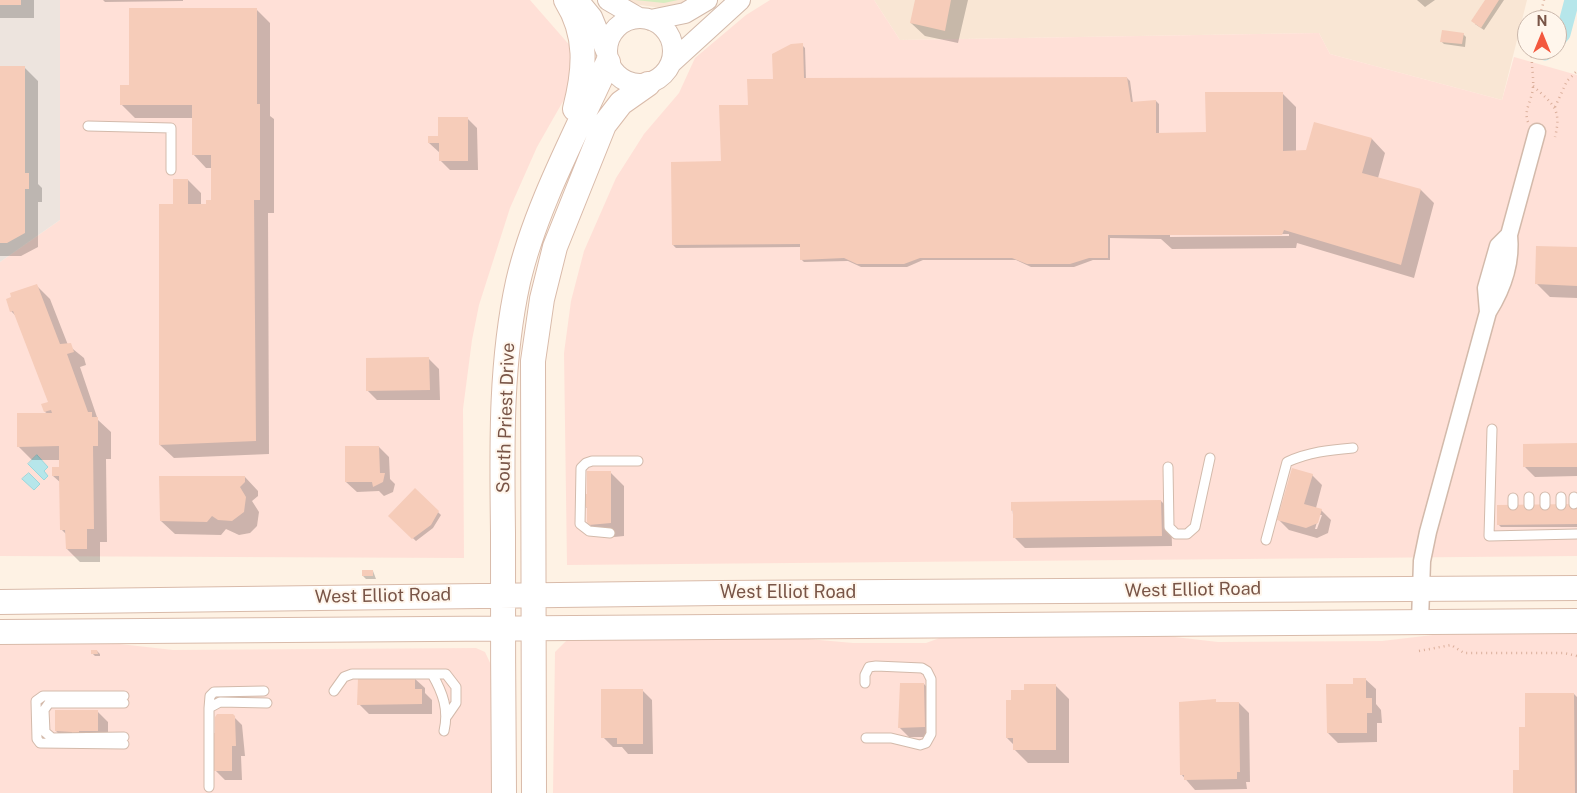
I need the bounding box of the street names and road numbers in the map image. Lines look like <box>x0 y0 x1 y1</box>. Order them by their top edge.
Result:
street label: South Priest Drive <box>493 342 519 494</box>
street label: West Elliot Road <box>1125 578 1261 602</box>
street label: West Elliot Road <box>720 581 856 603</box>
street label: West Elliot Road <box>315 584 451 608</box>

